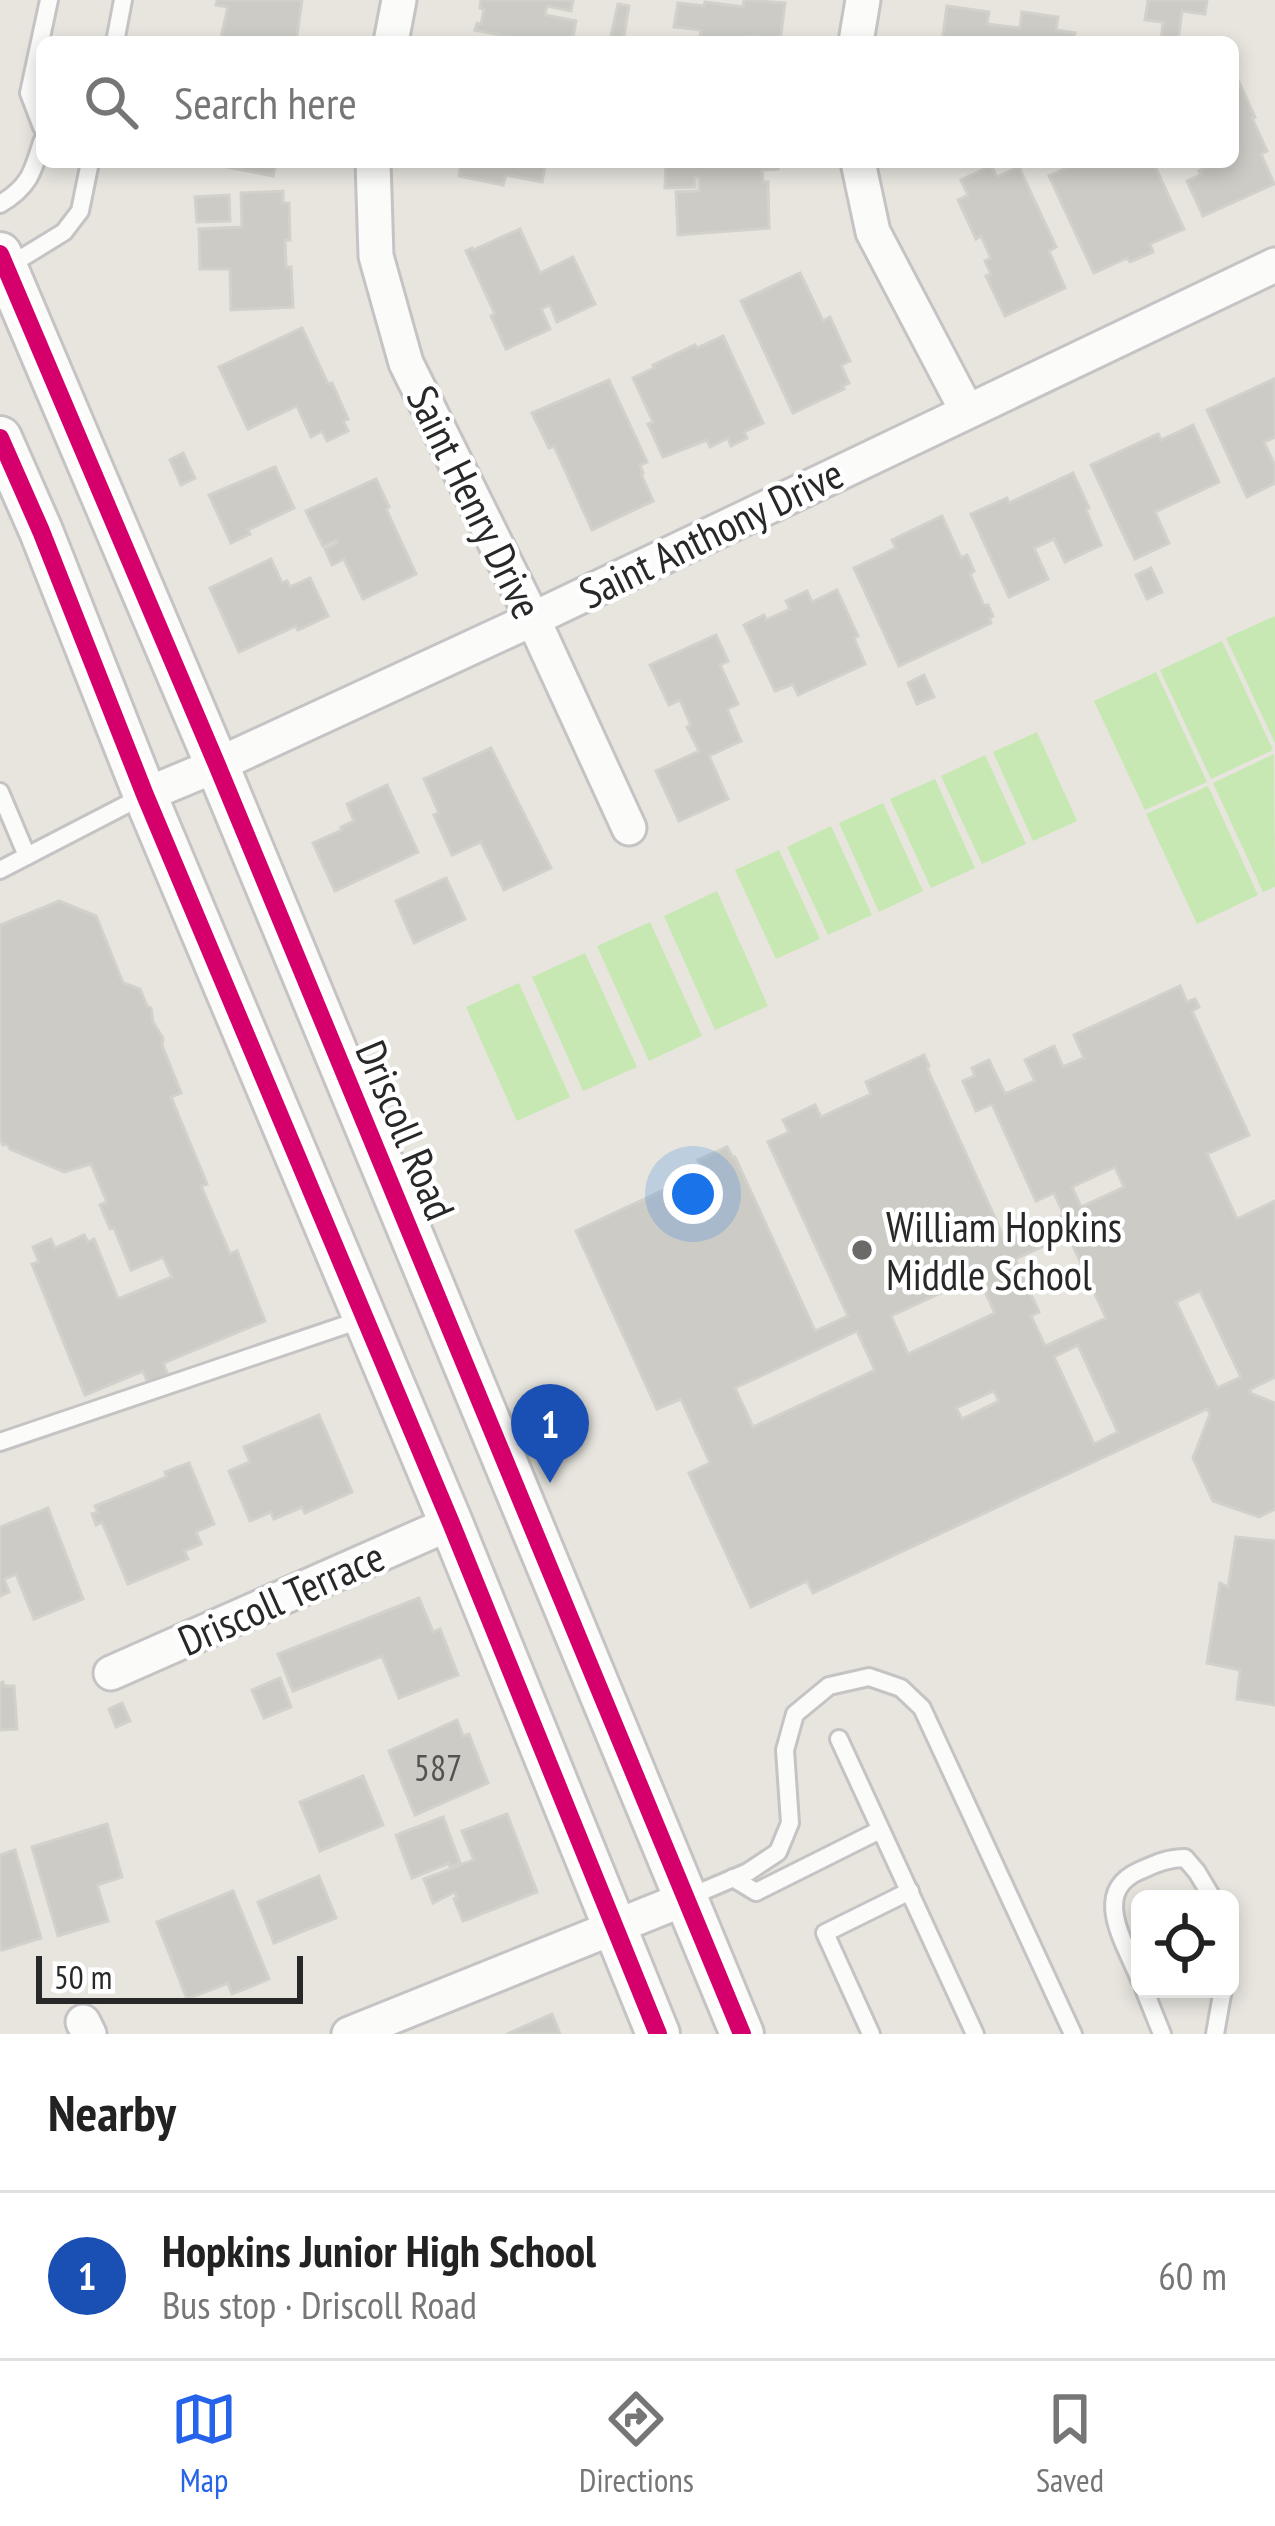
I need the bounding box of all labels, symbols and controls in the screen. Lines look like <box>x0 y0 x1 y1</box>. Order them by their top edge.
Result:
search box <box>36 36 1239 168</box>
icon: search <box>78 69 144 135</box>
text: Search here <box>174 73 357 131</box>
street label: Saint Henry Drive <box>395 377 555 627</box>
street label: Saint Anthony Drive <box>570 446 852 620</box>
street label: Driscoll Road <box>344 1032 468 1228</box>
your location <box>663 1164 723 1224</box>
place label: William Hopkins Middle School <box>886 1199 1122 1302</box>
marker: William Hopkins Middle School <box>849 1237 875 1263</box>
pin: 1 <box>511 1384 589 1483</box>
street label: Driscoll Terrace <box>169 1528 393 1668</box>
house number: 587 <box>414 1744 462 1791</box>
map controls <box>1131 1890 1239 1998</box>
button: locate <box>1131 1890 1239 1998</box>
scale bar <box>36 1950 303 2003</box>
text: 50 m <box>54 1955 112 1998</box>
text: Nearby <box>48 2079 176 2145</box>
text: Hopkins Junior High School <box>162 2221 596 2279</box>
text: 1 <box>78 2250 96 2301</box>
text: 60 m <box>1158 2250 1227 2301</box>
text: Bus stop · Driscoll Road <box>162 2279 477 2330</box>
tab: Map <box>171 2386 237 2501</box>
tab: Directions <box>579 2386 694 2501</box>
tab: Saved <box>1036 2386 1104 2501</box>

